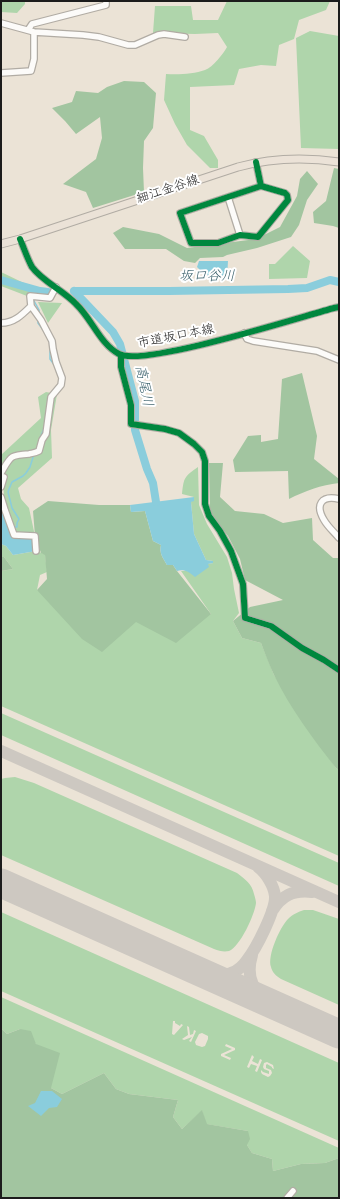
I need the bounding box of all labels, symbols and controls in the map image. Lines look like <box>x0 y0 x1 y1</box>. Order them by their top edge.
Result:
street label: 細江金谷線 <box>135 173 201 207</box>
water label: 坂口谷川 <box>179 269 235 285</box>
street label: 市道坂口本線 <box>136 322 216 352</box>
water label: 高尾川 <box>131 364 155 408</box>

